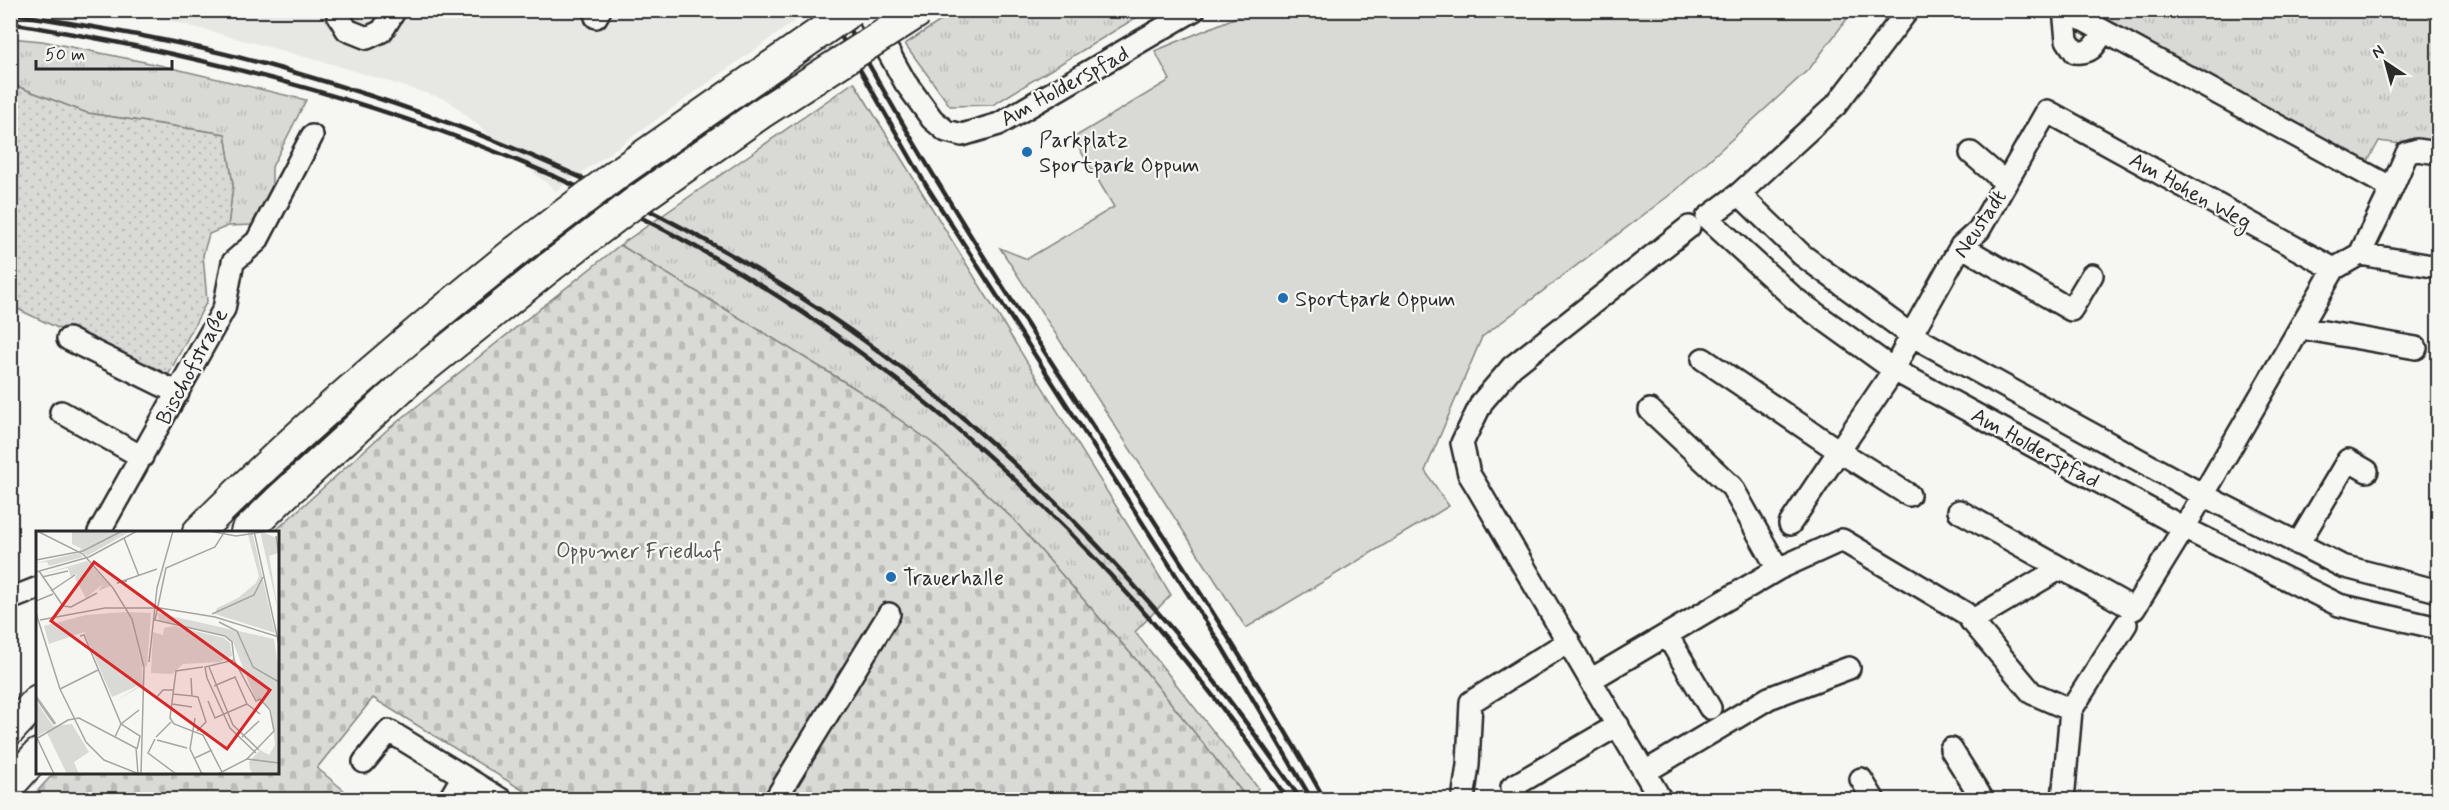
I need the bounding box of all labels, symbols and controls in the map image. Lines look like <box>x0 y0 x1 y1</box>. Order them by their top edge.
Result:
scale bar <box>36 33 172 71</box>
north arrow <box>2356 33 2416 93</box>
street label: Am Holderspfad <box>996 40 1134 134</box>
text: N <box>2368 40 2389 64</box>
text: 50 m <box>45 43 85 67</box>
place label: Parkplatz Sportpark Oppum <box>1039 127 1200 180</box>
marker: Parkplatz Sportpark Oppum <box>1020 145 1034 159</box>
street label: Am Hohen Weg <box>2122 147 2256 240</box>
street label: Neustadt <box>1948 184 2014 264</box>
place label: Sportpark Oppum <box>1295 286 1456 314</box>
marker: Sportpark Oppum <box>1276 291 1290 305</box>
street label: Bischofstraße <box>150 304 235 430</box>
street label: Am Holderspfad <box>1966 402 2104 496</box>
inset map <box>36 531 279 774</box>
park label: Oppumer Friedhof <box>556 538 722 566</box>
place label: Trauerhalle <box>903 565 1004 593</box>
marker: Trauerhalle <box>884 570 898 584</box>

